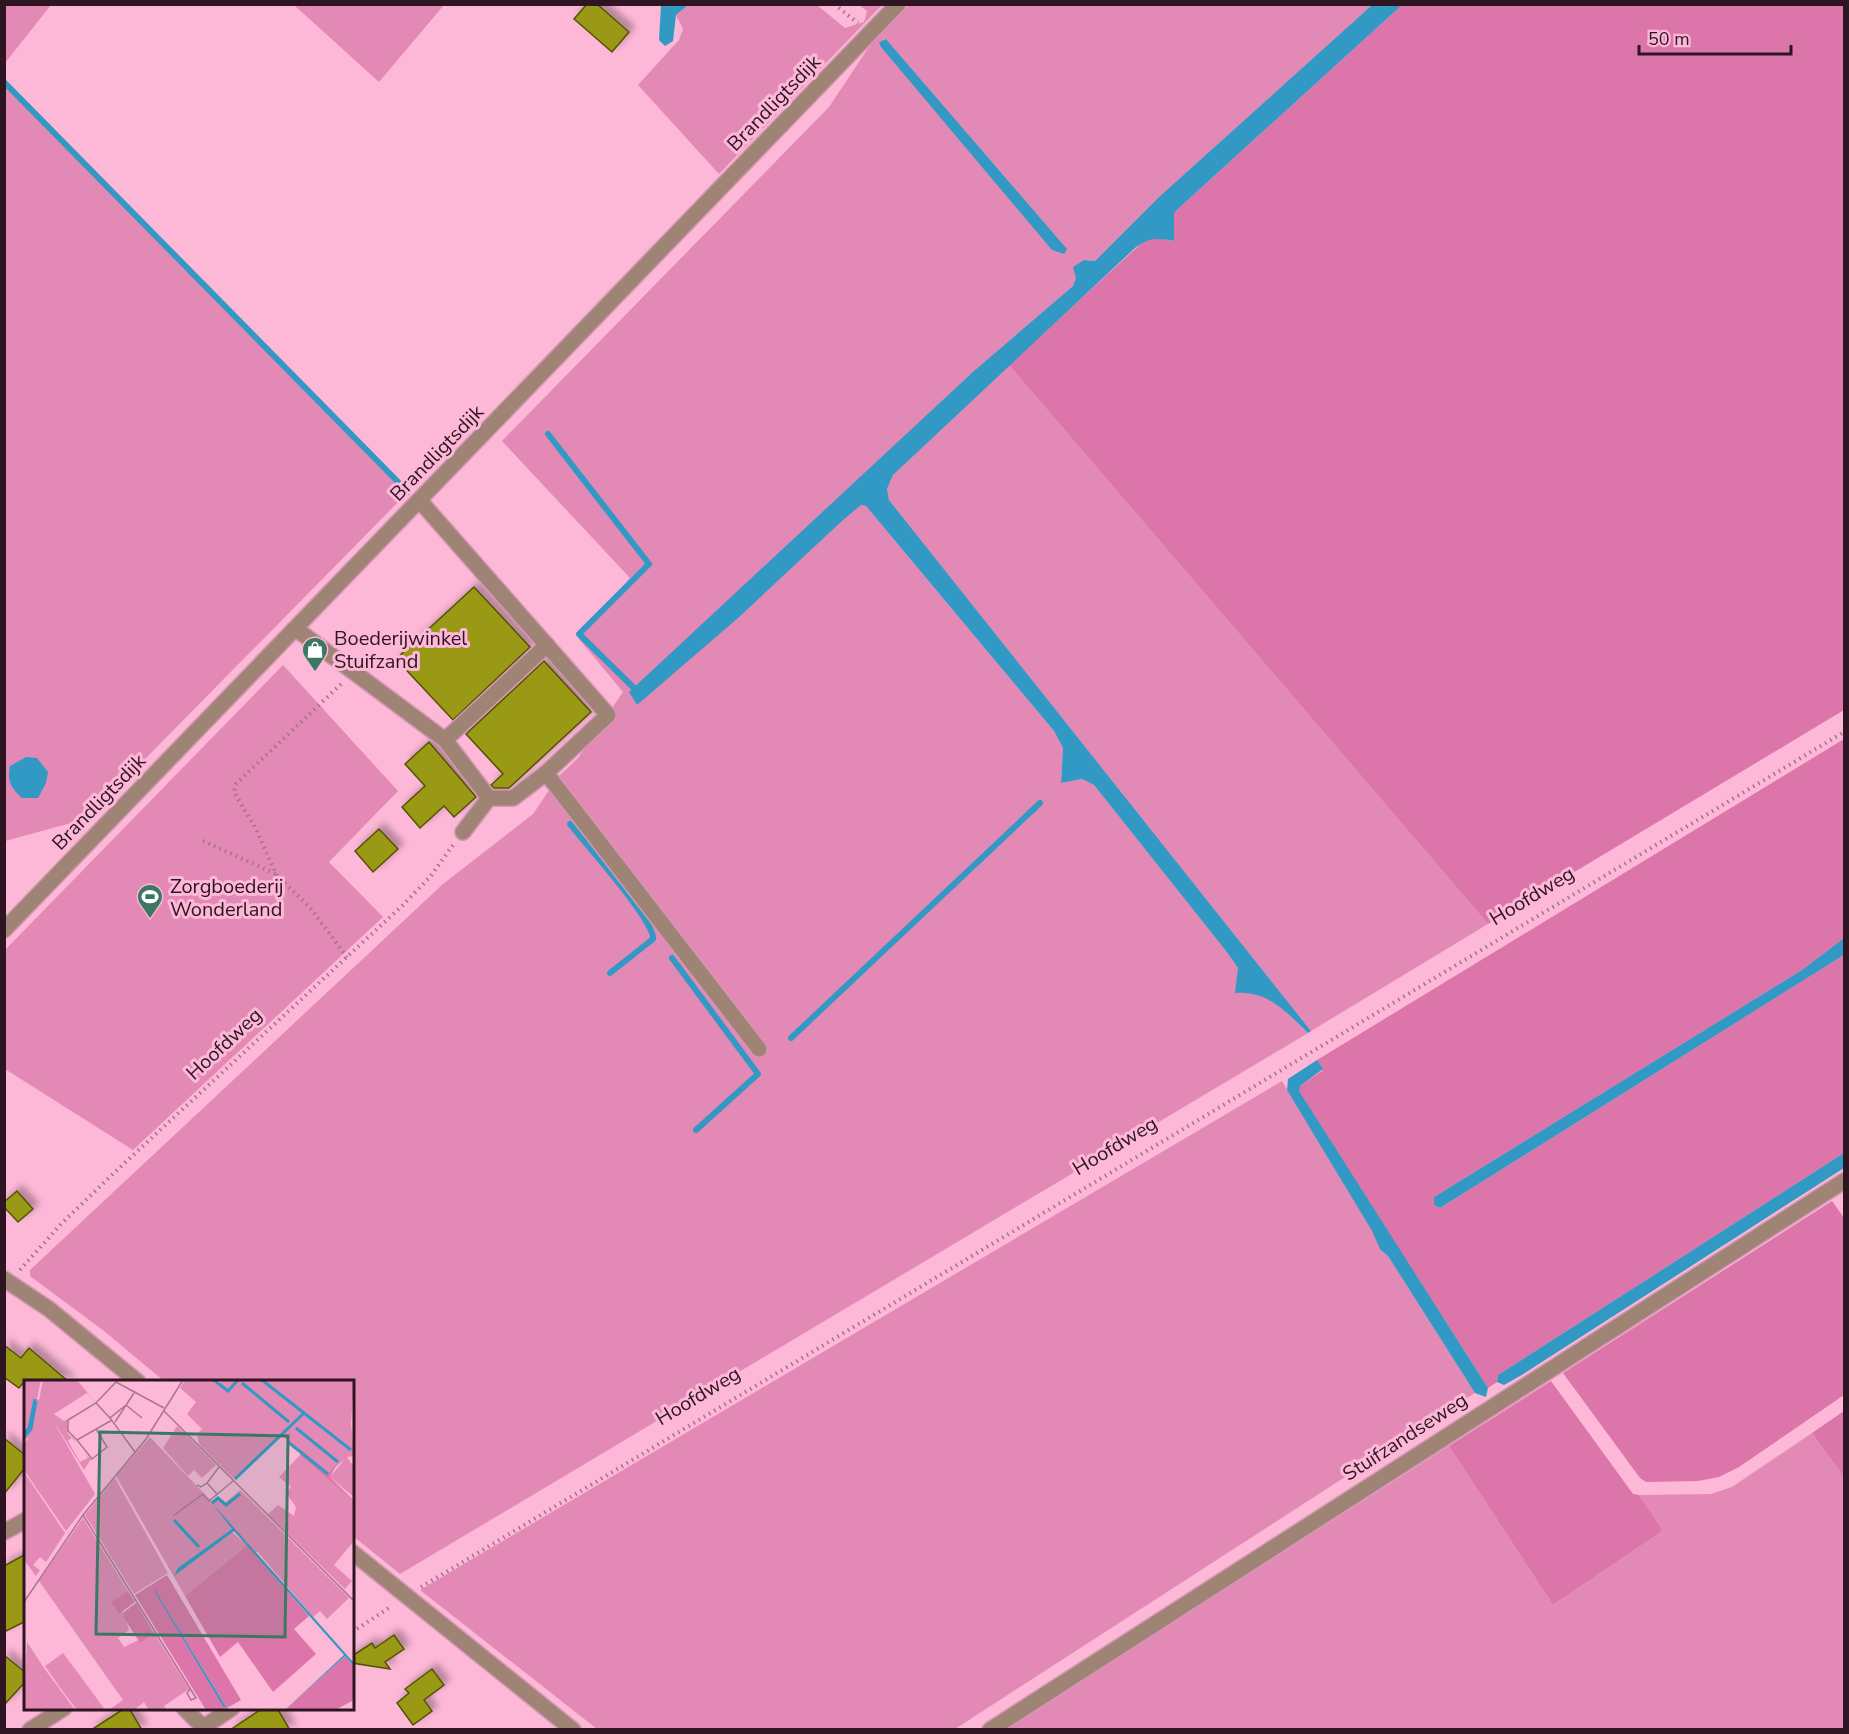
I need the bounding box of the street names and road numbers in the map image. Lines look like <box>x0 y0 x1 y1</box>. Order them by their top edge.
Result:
street label: Brandligtsdijk <box>721 48 828 157</box>
street label: Brandligtsdijk <box>384 398 491 507</box>
street label: Brandligtsdijk <box>46 747 153 856</box>
street label: Hoofdweg <box>1485 860 1579 932</box>
street label: Hoofdweg <box>180 1002 268 1086</box>
street label: Hoofdweg <box>1068 1110 1162 1182</box>
street label: Hoofdweg <box>651 1360 745 1432</box>
street label: Stuifzandseweg <box>1337 1387 1473 1487</box>

